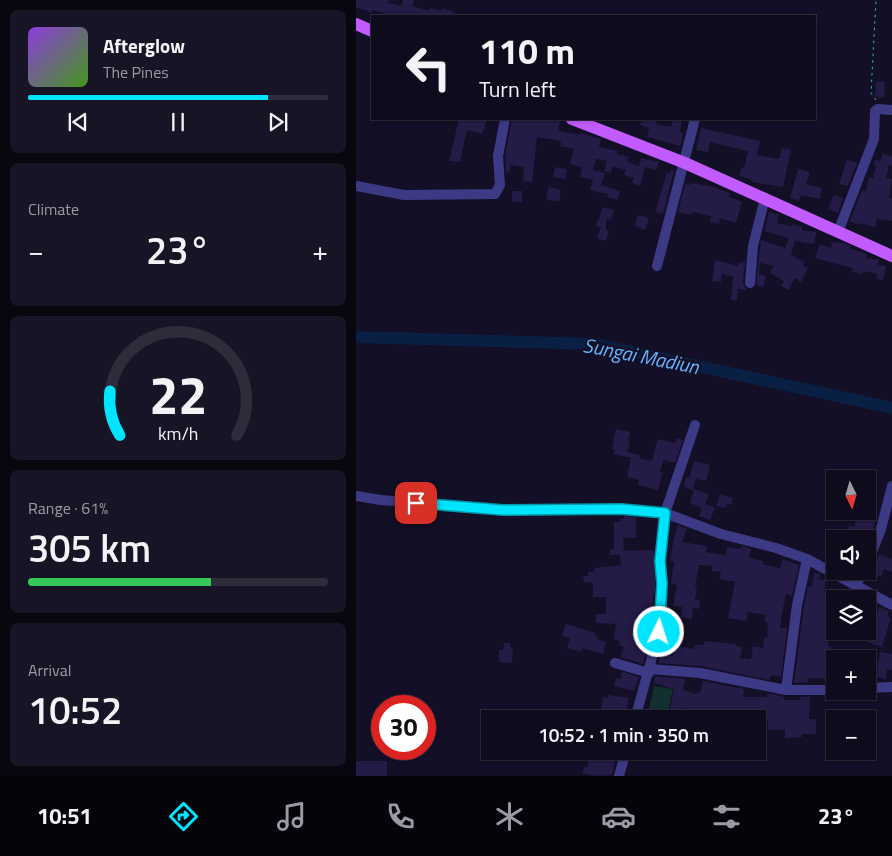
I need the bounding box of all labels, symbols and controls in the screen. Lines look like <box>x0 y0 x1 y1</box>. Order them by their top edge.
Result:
text: 110 m <box>479 24 575 78</box>
text: Afterglow <box>103 31 185 60</box>
icon: left <box>396 35 461 100</box>
text: The Pines <box>103 60 169 84</box>
text: Turn left <box>479 72 556 106</box>
icon: previous <box>64 108 92 136</box>
icon: pause <box>164 108 192 136</box>
icon: next <box>264 108 292 136</box>
text: Climate <box>28 197 79 221</box>
text: 23° <box>146 221 210 279</box>
text: − <box>28 229 44 272</box>
text: + <box>312 229 328 272</box>
water label: Sungai Madiun <box>581 329 703 382</box>
text: 22 <box>149 355 207 434</box>
text: km/h <box>158 420 198 447</box>
north arrow <box>826 470 876 520</box>
map controls <box>826 470 876 760</box>
pin <box>395 482 437 524</box>
icon: arrive <box>402 489 430 517</box>
text: Range · 61% <box>28 496 108 520</box>
text: 305 km <box>28 519 151 577</box>
button: sound <box>826 530 876 580</box>
button: layers <box>826 590 876 640</box>
position arrow <box>632 605 684 657</box>
button: + <box>826 650 876 700</box>
text: Arrival <box>28 658 71 682</box>
text: 10:52 <box>28 681 122 739</box>
speed limit sign: 30 <box>371 695 436 760</box>
button: − <box>826 710 876 760</box>
text: 10:52 · 1 min · 350 m <box>538 720 709 749</box>
text: 10:51 <box>37 799 92 833</box>
icon: directions <box>166 799 201 834</box>
icon: music <box>274 799 309 834</box>
icon: phone <box>383 799 418 834</box>
icon: climate <box>492 799 527 834</box>
icon: car <box>601 799 636 834</box>
icon: filters <box>709 799 744 834</box>
text: 23° <box>818 799 855 833</box>

